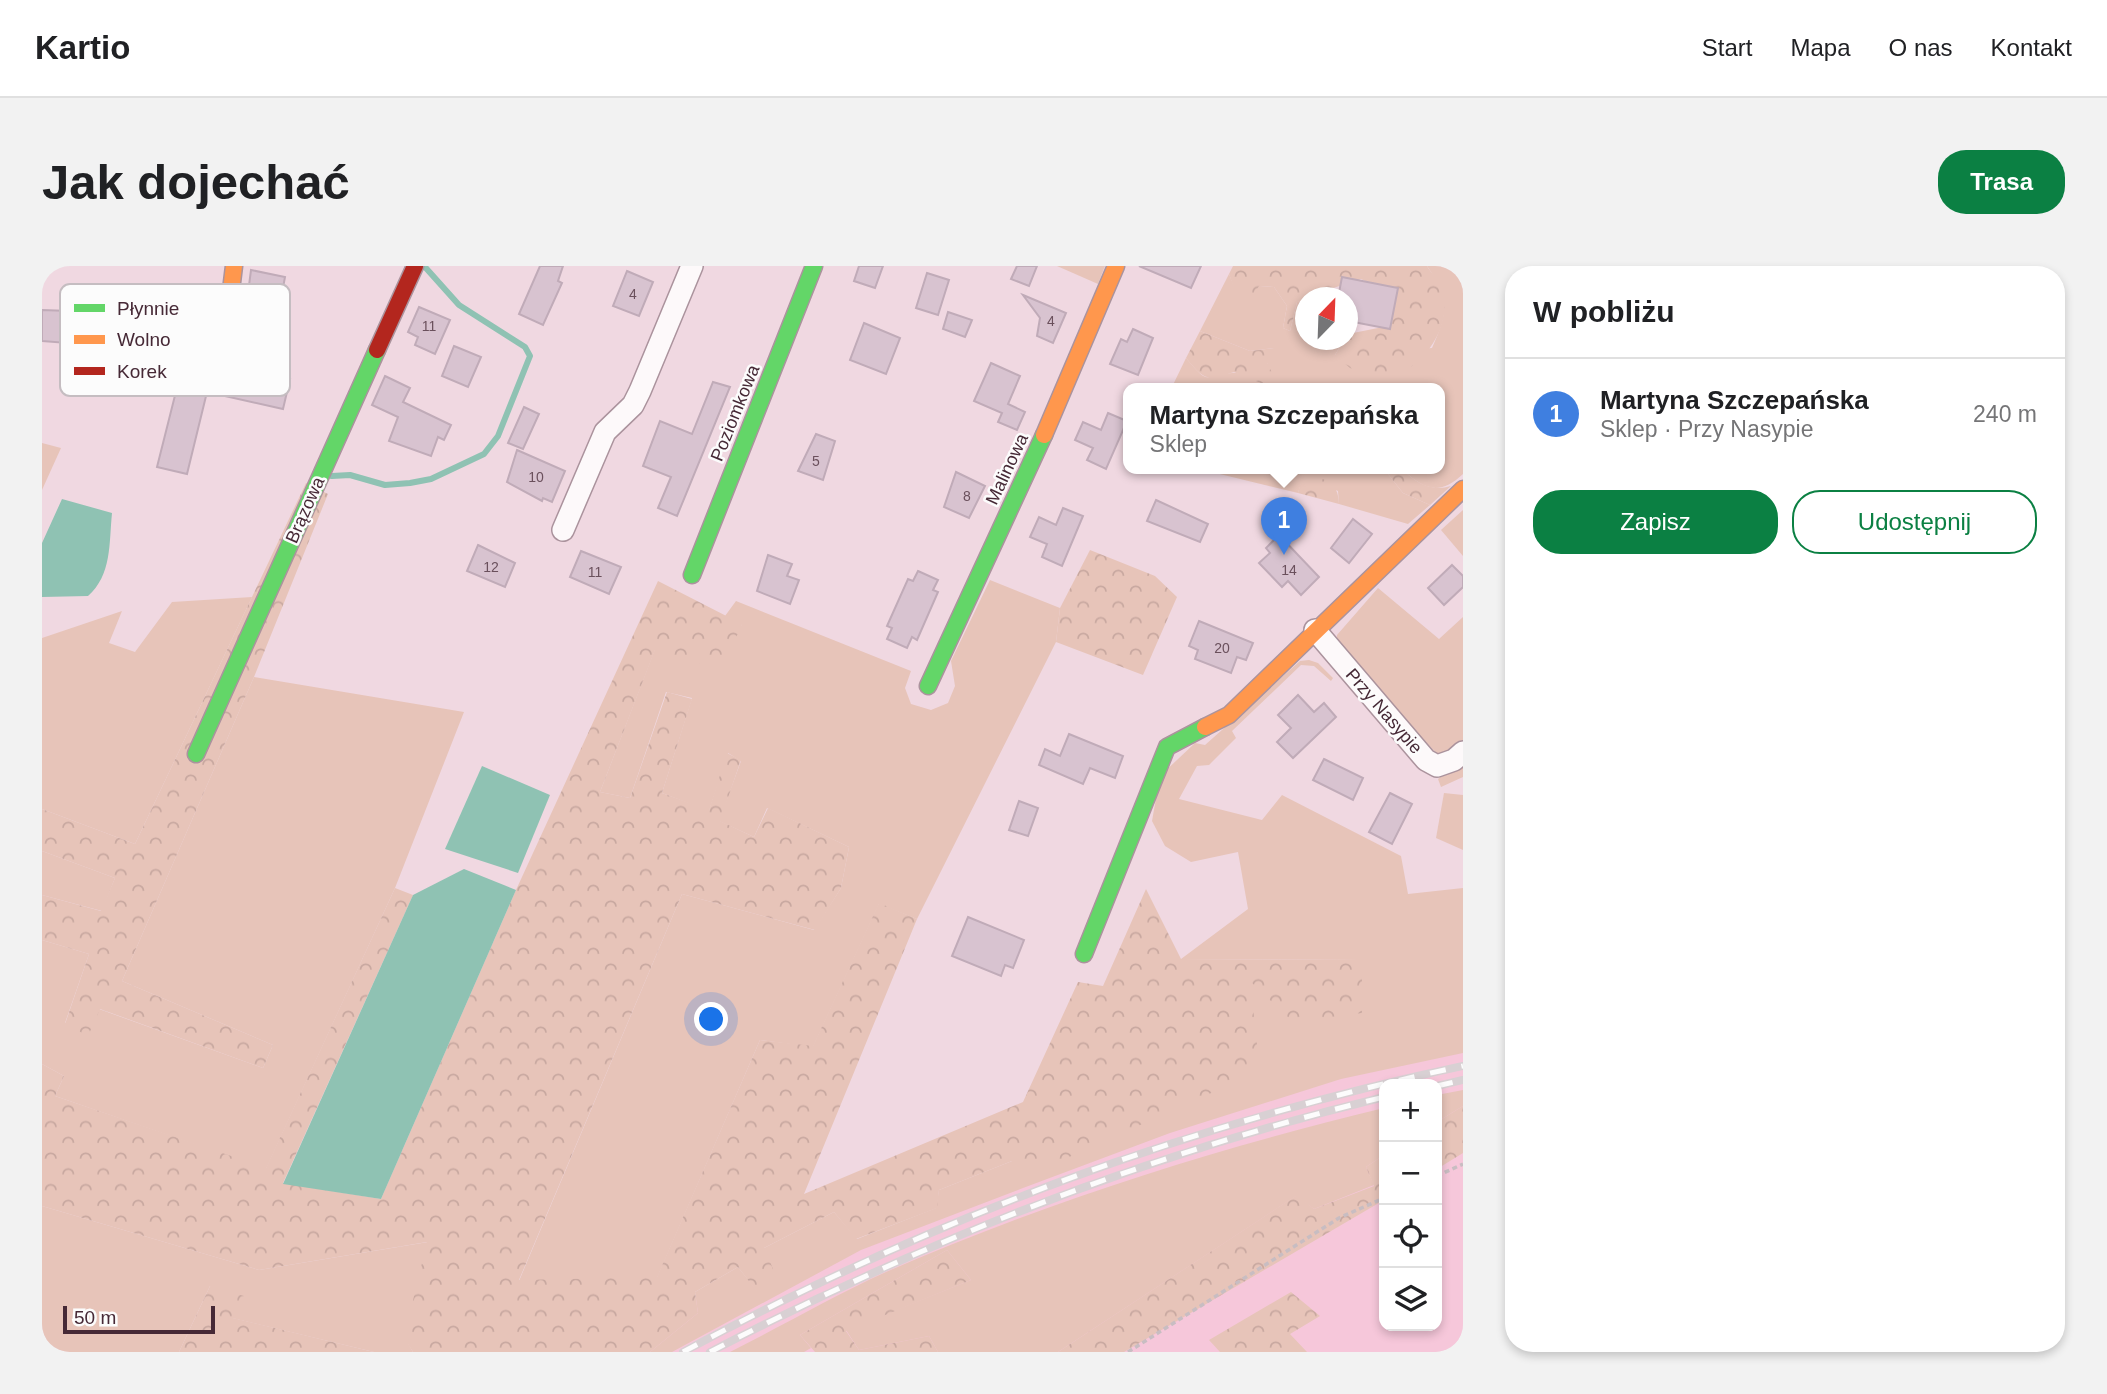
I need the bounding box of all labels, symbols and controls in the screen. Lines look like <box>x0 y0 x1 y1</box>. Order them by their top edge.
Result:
text: Kartio <box>35 29 130 66</box>
text: Start <box>1702 34 1753 61</box>
text: Mapa <box>1791 34 1851 61</box>
text: O nas <box>1889 34 1953 61</box>
text: Kontakt <box>1991 34 2072 61</box>
button: Trasa <box>1938 150 2065 214</box>
text: Jak dojechać <box>42 155 350 209</box>
legend <box>60 284 290 396</box>
house number: 4 <box>629 286 637 302</box>
north arrow <box>1295 287 1358 350</box>
text: W pobliżu <box>1533 295 1675 328</box>
text: Płynnie <box>117 298 179 319</box>
house number: 4 <box>1047 313 1055 329</box>
house number: 11 <box>422 318 436 334</box>
text: Wolno <box>117 329 171 350</box>
text: Korek <box>117 361 167 382</box>
street label: Poziomkowa <box>707 361 764 464</box>
popup <box>1123 383 1445 474</box>
text: Martyna Szczepańska <box>1600 385 1869 415</box>
text: Martyna Szczepańska <box>1150 400 1418 430</box>
text: 1 <box>1550 401 1562 427</box>
text: 240 m <box>1973 401 2037 427</box>
text: Sklep · Przy Nasypie <box>1600 416 1813 442</box>
street label: Malinowa <box>982 429 1033 508</box>
text: Sklep <box>1150 431 1207 457</box>
house number: 5 <box>812 453 820 469</box>
house number: 10 <box>528 469 544 485</box>
street label: Brązowa <box>282 473 329 546</box>
house number: 8 <box>963 488 971 504</box>
button: Zapisz <box>1533 490 1778 554</box>
button: Udostępnij <box>1792 490 2037 554</box>
pin: 1 <box>1261 497 1307 555</box>
house number: 12 <box>483 559 499 575</box>
house number: 14 <box>1281 562 1297 578</box>
house number: 11 <box>588 564 602 580</box>
house number: 20 <box>1214 640 1230 656</box>
street label: Przy Nasypie <box>1342 664 1426 758</box>
your location <box>694 1002 728 1036</box>
map controls <box>1379 1079 1442 1331</box>
button: + <box>1379 1079 1442 1142</box>
button: − <box>1379 1142 1442 1205</box>
button: locate <box>1379 1205 1442 1268</box>
button: layers <box>1379 1268 1442 1331</box>
scale bar <box>63 1303 215 1335</box>
text: 50 m <box>74 1307 116 1328</box>

